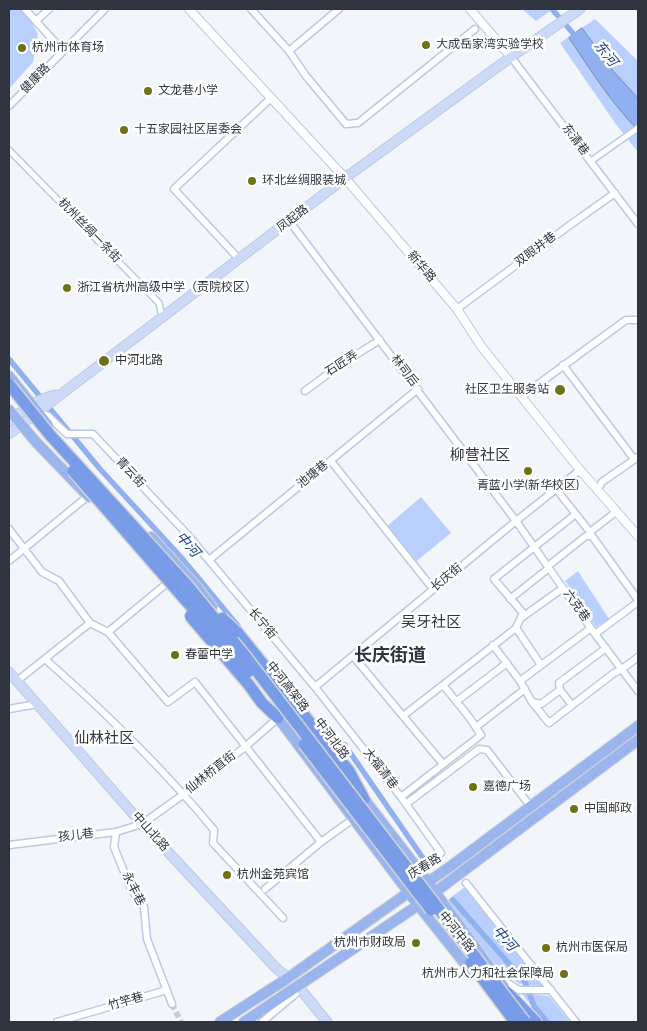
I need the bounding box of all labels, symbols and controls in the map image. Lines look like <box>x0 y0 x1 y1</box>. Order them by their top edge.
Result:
place label: 大成岳家湾实验学校 <box>436 38 544 52</box>
water label: 东河 <box>590 38 620 70</box>
marker: 大成岳家湾实验学校 <box>420 39 432 51</box>
place label: 杭州市体育场 <box>32 41 104 55</box>
marker: 杭州市体育场 <box>16 42 28 54</box>
street label: 健康路 <box>18 61 54 97</box>
place label: 文龙巷小学 <box>158 84 218 98</box>
marker: 文龙巷小学 <box>142 85 154 97</box>
street label: 东清巷 <box>558 121 592 159</box>
place label: 十五家园社区居委会 <box>134 123 242 137</box>
marker: 十五家园社区居委会 <box>118 124 130 136</box>
place label: 环北丝绸服装城 <box>262 174 346 188</box>
marker: 环北丝绸服装城 <box>246 175 258 187</box>
street label: 杭州丝绸一条街 <box>55 196 123 266</box>
street label: 凤起路 <box>274 202 312 236</box>
street label: 双眼井巷 <box>512 230 560 270</box>
street label: 新华路 <box>404 249 438 285</box>
place label: 浙江省杭州高级中学（贡院校区） <box>77 281 257 295</box>
marker: 浙江省杭州高级中学（贡院校区） <box>61 282 73 294</box>
street label: 石匠弄 <box>323 348 361 380</box>
street label: 林司后 <box>387 352 421 390</box>
marker: 中河北路 <box>97 354 111 368</box>
place label: 中河北路 <box>115 354 163 368</box>
place label: 社区卫生服务站 <box>465 383 549 397</box>
marker: 社区卫生服务站 <box>553 383 567 397</box>
district label: 柳营社区 <box>450 447 510 465</box>
street label: 青云街 <box>112 455 148 491</box>
street label: 池塘巷 <box>294 458 332 492</box>
marker: 青蓝小学(新华校区) <box>522 465 534 477</box>
place label: 青蓝小学(新华校区) <box>477 479 579 493</box>
water label: 中河 <box>171 529 203 561</box>
street label: 长庆街 <box>429 561 465 595</box>
street label: 六克巷 <box>560 587 592 625</box>
street label: 长宁街 <box>245 606 279 642</box>
district label: 吴牙社区 <box>401 614 461 632</box>
district label: 长庆街道 <box>354 646 426 668</box>
place label: 春蕾中学 <box>185 648 233 662</box>
marker: 春蕾中学 <box>169 649 181 661</box>
street label: 中河高架路 <box>263 659 311 715</box>
street label: 中河北路 <box>311 715 351 763</box>
district label: 仙林社区 <box>74 730 134 748</box>
street label: 大福清巷 <box>360 746 400 792</box>
street label: 仙林桥直街 <box>183 749 239 797</box>
place label: 嘉德广场 <box>483 780 531 794</box>
marker: 嘉德广场 <box>467 781 479 793</box>
place label: 中国邮政 <box>584 802 632 816</box>
marker: 中国邮政 <box>568 803 580 815</box>
street label: 中山北路 <box>129 809 171 855</box>
street label: 孩儿巷 <box>57 827 95 845</box>
street label: 庆春路 <box>406 851 444 883</box>
place label: 杭州金苑宾馆 <box>237 868 309 882</box>
marker: 杭州金苑宾馆 <box>221 869 233 881</box>
street label: 永丰巷 <box>118 870 148 908</box>
street label: 中河中路 <box>435 909 477 955</box>
water label: 中河 <box>488 923 520 955</box>
place label: 杭州市财政局 <box>334 936 406 950</box>
marker: 杭州市财政局 <box>410 937 422 949</box>
place label: 杭州市医保局 <box>556 941 628 955</box>
marker: 杭州市医保局 <box>540 942 552 954</box>
place label: 杭州市人力和社会保障局 <box>422 967 554 981</box>
marker: 杭州市人力和社会保障局 <box>558 968 570 980</box>
street label: 竹竿巷 <box>107 990 145 1014</box>

